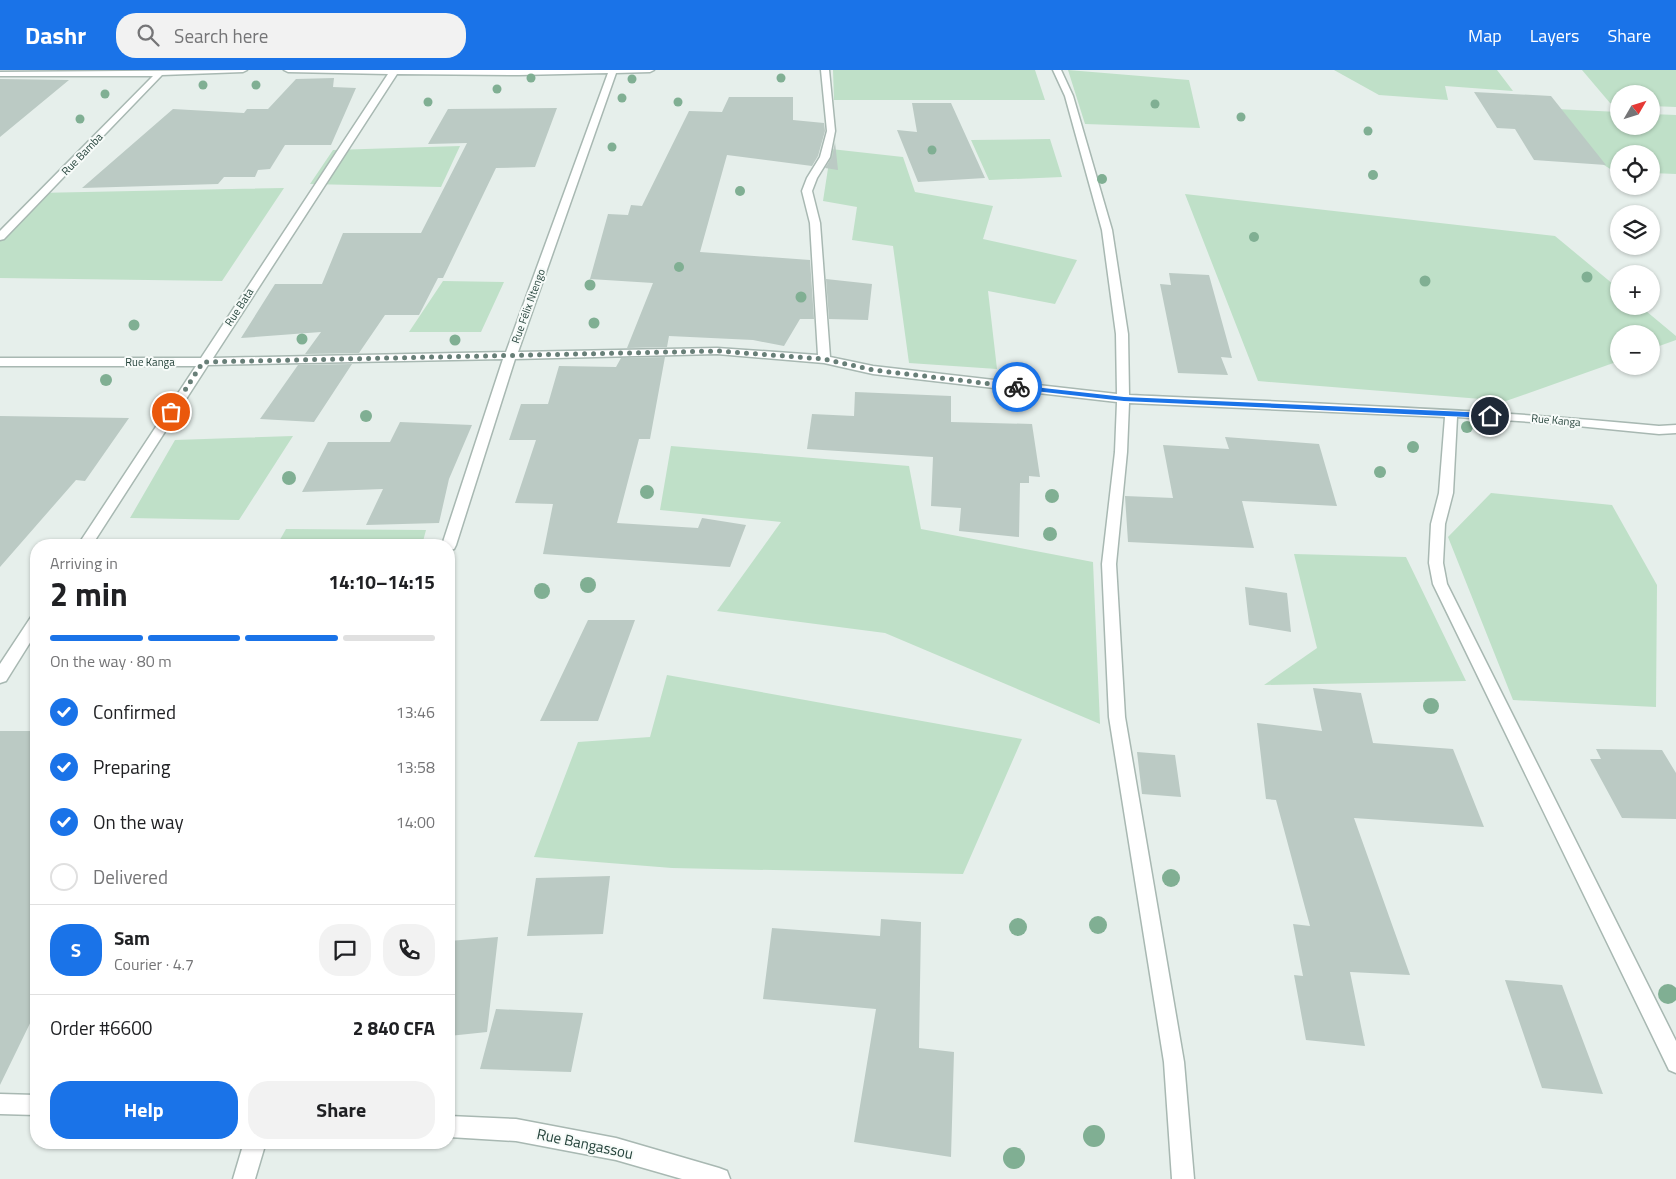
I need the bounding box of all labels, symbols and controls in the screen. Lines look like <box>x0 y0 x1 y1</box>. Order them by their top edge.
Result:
search box <box>116 13 466 58</box>
text: Dashr <box>25 17 86 53</box>
icon: search <box>134 21 162 49</box>
text: Search here <box>174 21 268 50</box>
text: Map <box>1468 22 1502 49</box>
text: Layers <box>1530 22 1579 49</box>
text: Share <box>1607 22 1651 49</box>
north arrow <box>1610 85 1660 135</box>
map controls <box>1610 85 1660 375</box>
street label: Rue Bamba <box>58 129 107 179</box>
button: locate <box>1610 145 1660 195</box>
button: layers <box>1610 205 1660 255</box>
button: + <box>1610 265 1660 315</box>
street label: Rue Félix Ntengo <box>507 266 549 346</box>
street label: Rue Bata <box>221 285 257 329</box>
button: − <box>1610 325 1660 375</box>
street label: Rue Kanga <box>125 354 175 370</box>
courier <box>992 362 1042 412</box>
icon: bike <box>1003 373 1031 401</box>
pin <box>150 391 192 433</box>
pin <box>1469 395 1511 437</box>
icon: bag <box>157 398 185 426</box>
icon: home <box>1476 402 1504 430</box>
street label: Rue Kanga <box>1531 410 1582 430</box>
text: Arriving in <box>50 551 118 575</box>
text: 14:10–14:15 <box>328 567 435 596</box>
text: 2 min <box>50 570 128 618</box>
text: On the way · 80 m <box>50 649 172 673</box>
text: Confirmed <box>93 697 176 726</box>
icon: check <box>50 698 78 726</box>
text: 13:46 <box>396 700 435 724</box>
text: Preparing <box>93 752 170 781</box>
icon: check <box>50 753 78 781</box>
text: 13:58 <box>396 755 435 779</box>
text: On the way <box>93 807 184 836</box>
icon: check <box>50 808 78 836</box>
text: 14:00 <box>396 810 435 834</box>
text: Delivered <box>93 862 168 891</box>
text: Sam <box>114 923 150 952</box>
button: chat <box>319 924 371 976</box>
button: phone <box>383 924 435 976</box>
text: S <box>71 935 81 964</box>
text: Courier · 4.7 <box>114 952 194 976</box>
text: Order #6600 <box>50 1013 152 1042</box>
text: 2 840 CFA <box>353 1013 435 1042</box>
button: Help <box>50 1081 238 1139</box>
button: Share <box>248 1081 435 1139</box>
street label: Rue Bangassou <box>535 1122 635 1165</box>

